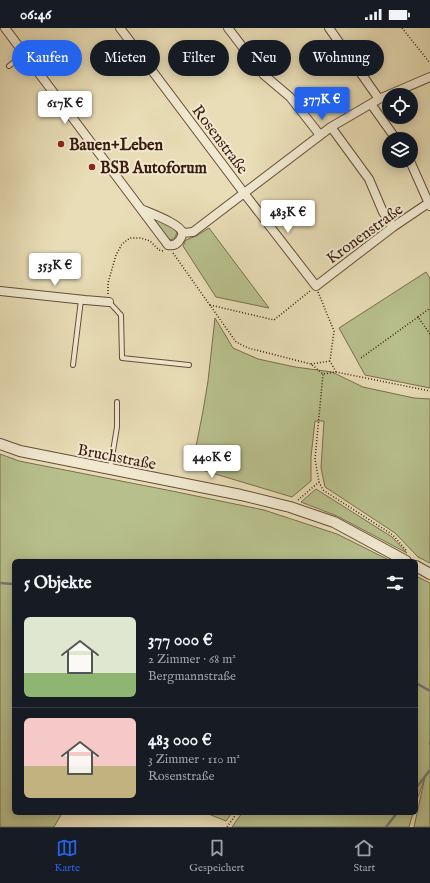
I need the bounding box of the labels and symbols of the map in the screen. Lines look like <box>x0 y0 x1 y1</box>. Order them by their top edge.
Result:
pin: 377K € <box>289 87 355 121</box>
pin: 617K € <box>32 91 98 125</box>
street label: Rosenstraße <box>187 102 252 179</box>
place label: Bauen+Leben <box>69 136 163 156</box>
marker: Bauen+Leben <box>56 139 66 149</box>
place label: BSB Autoforum <box>100 159 207 179</box>
marker: BSB Autoforum <box>87 162 97 172</box>
pin: 483K € <box>255 200 321 234</box>
street label: Kronenstraße <box>323 200 407 269</box>
pin: 353K € <box>22 253 88 287</box>
street label: Bruchstraße <box>76 441 158 475</box>
pin: 440K € <box>179 445 245 479</box>

